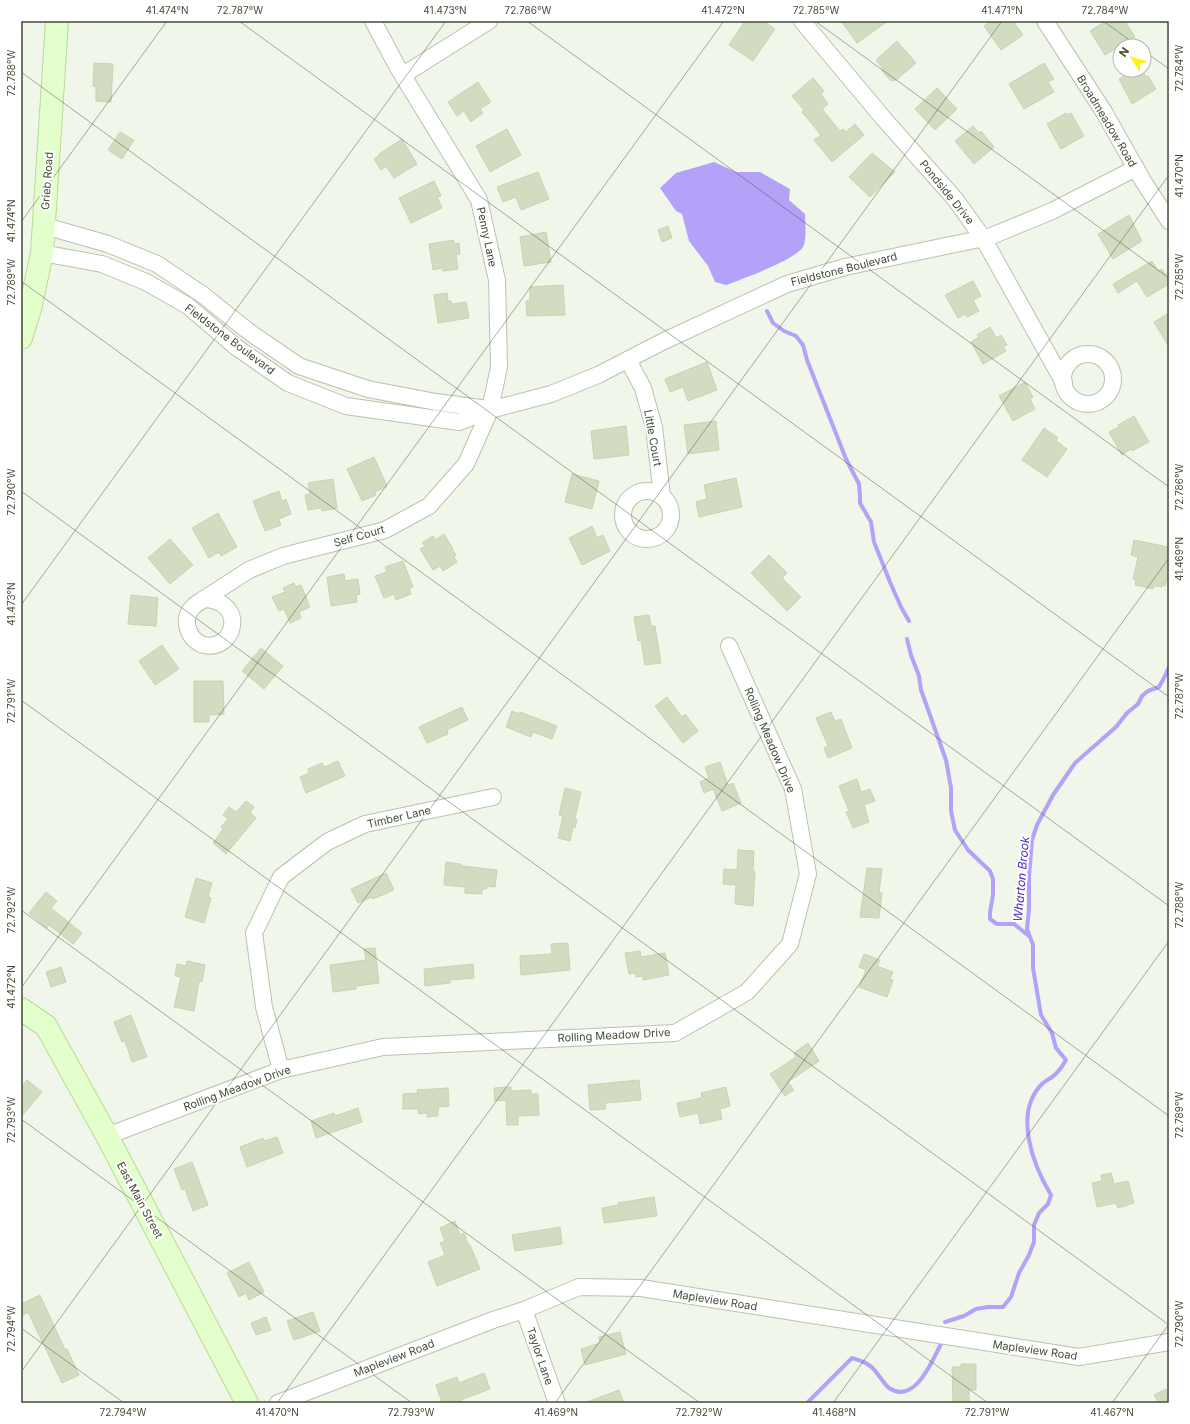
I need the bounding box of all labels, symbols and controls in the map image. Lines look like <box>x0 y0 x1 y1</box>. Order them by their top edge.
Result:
text: 41.474°N <box>145 4 189 16</box>
text: 72.787°W <box>217 4 263 16</box>
text: 41.473°N <box>423 4 467 16</box>
text: 72.786°W <box>505 4 552 16</box>
text: 41.472°N <box>701 4 745 16</box>
text: 72.785°W <box>793 4 839 16</box>
text: 41.471°N <box>981 4 1023 16</box>
text: 72.784°W <box>1082 4 1129 16</box>
north arrow <box>1112 38 1152 78</box>
text: 72.784°W <box>1173 44 1185 91</box>
text: N <box>1116 45 1132 60</box>
text: 72.788°W <box>5 50 17 96</box>
street label: Broadmeadow Road <box>1074 72 1140 170</box>
street label: Grieb Road <box>38 152 56 210</box>
text: 41.470°N <box>1173 154 1185 198</box>
street label: Pondside Drive <box>917 157 977 227</box>
text: 41.474°N <box>5 199 17 243</box>
street label: Penny Lane <box>474 206 500 268</box>
street label: Fieldstone Boulevard <box>789 249 899 289</box>
text: 72.785°W <box>1173 254 1185 300</box>
text: 72.789°W <box>5 258 17 305</box>
street label: Fieldstone Boulevard <box>182 301 278 377</box>
street label: Little Court <box>641 409 665 468</box>
text: 72.786°W <box>1173 463 1185 510</box>
text: 72.790°W <box>5 468 17 515</box>
street label: Self Court <box>332 522 386 550</box>
text: 41.469°N <box>1173 537 1185 581</box>
text: 41.473°N <box>5 582 17 626</box>
text: 72.787°W <box>1173 673 1185 719</box>
text: 72.791°W <box>5 678 17 723</box>
street label: Rolling Meadow Drive <box>741 685 799 795</box>
street label: Timber Lane <box>366 803 432 831</box>
water label: Wharton Brook <box>1010 835 1032 922</box>
text: 72.788°W <box>1173 882 1185 928</box>
text: 72.792°W <box>5 886 17 933</box>
text: 41.472°N <box>5 965 17 1009</box>
street label: Rolling Meadow Drive <box>557 1025 671 1045</box>
street label: Rolling Meadow Drive <box>182 1062 292 1114</box>
text: 72.789°W <box>1173 1091 1185 1138</box>
text: 72.793°W <box>5 1097 17 1143</box>
street label: East Main Street <box>114 1159 166 1241</box>
street label: Mapleview Road <box>672 1286 758 1314</box>
text: 72.790°W <box>1173 1300 1185 1347</box>
text: 72.794°W <box>5 1305 17 1352</box>
street label: Taylor Lane <box>524 1325 556 1387</box>
street label: Mapleview Road <box>352 1336 436 1380</box>
street label: Mapleview Road <box>992 1337 1078 1363</box>
text: 72.794°W <box>100 1406 147 1418</box>
text: 41.470°N <box>255 1406 299 1418</box>
text: 72.793°W <box>388 1406 434 1418</box>
text: 41.469°N <box>534 1406 578 1418</box>
text: 72.792°W <box>676 1406 723 1418</box>
text: 41.468°N <box>812 1406 856 1418</box>
text: 72.791°W <box>965 1406 1010 1418</box>
text: 41.467°N <box>1090 1406 1134 1418</box>

